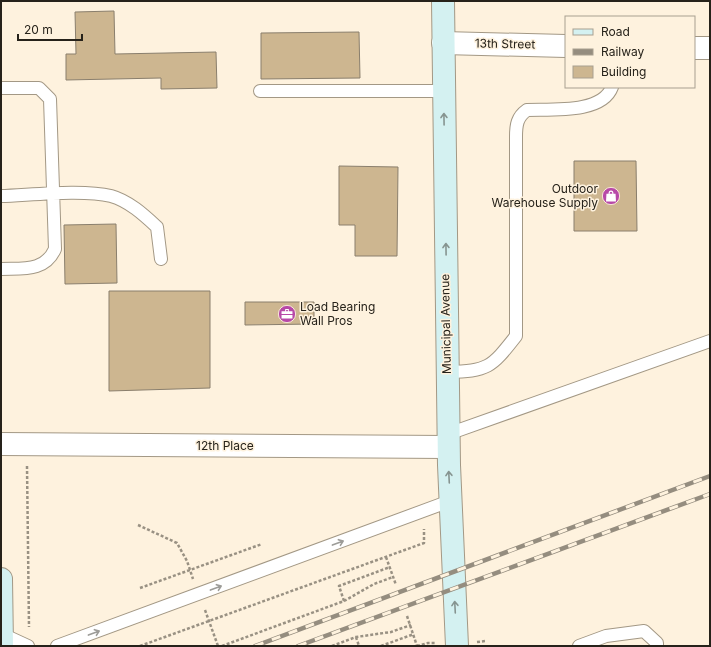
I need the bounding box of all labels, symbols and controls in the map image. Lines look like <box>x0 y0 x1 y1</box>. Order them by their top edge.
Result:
scale bar <box>18 16 82 42</box>
legend <box>565 16 695 88</box>
text: 20 m <box>24 22 53 37</box>
text: Road <box>601 24 630 39</box>
street label: 13th Street <box>475 35 535 52</box>
text: Railway <box>601 44 645 59</box>
text: Building <box>601 64 646 79</box>
one-way arrow <box>440 113 448 126</box>
place label: Outdoor Warehouse Supply <box>491 181 598 210</box>
shop icon: Outdoor Warehouse Supply <box>601 186 621 206</box>
one-way arrow <box>442 243 449 256</box>
street label: Municipal Avenue <box>437 274 454 374</box>
place label: Load Bearing Wall Pros <box>300 299 375 328</box>
office icon: Load Bearing Wall Pros <box>277 304 297 324</box>
street label: 12th Place <box>196 438 254 453</box>
one-way arrow <box>445 471 453 484</box>
one-way arrow <box>331 538 343 546</box>
one-way arrow <box>209 583 221 591</box>
one-way arrow <box>452 601 459 614</box>
one-way arrow <box>87 628 99 636</box>

